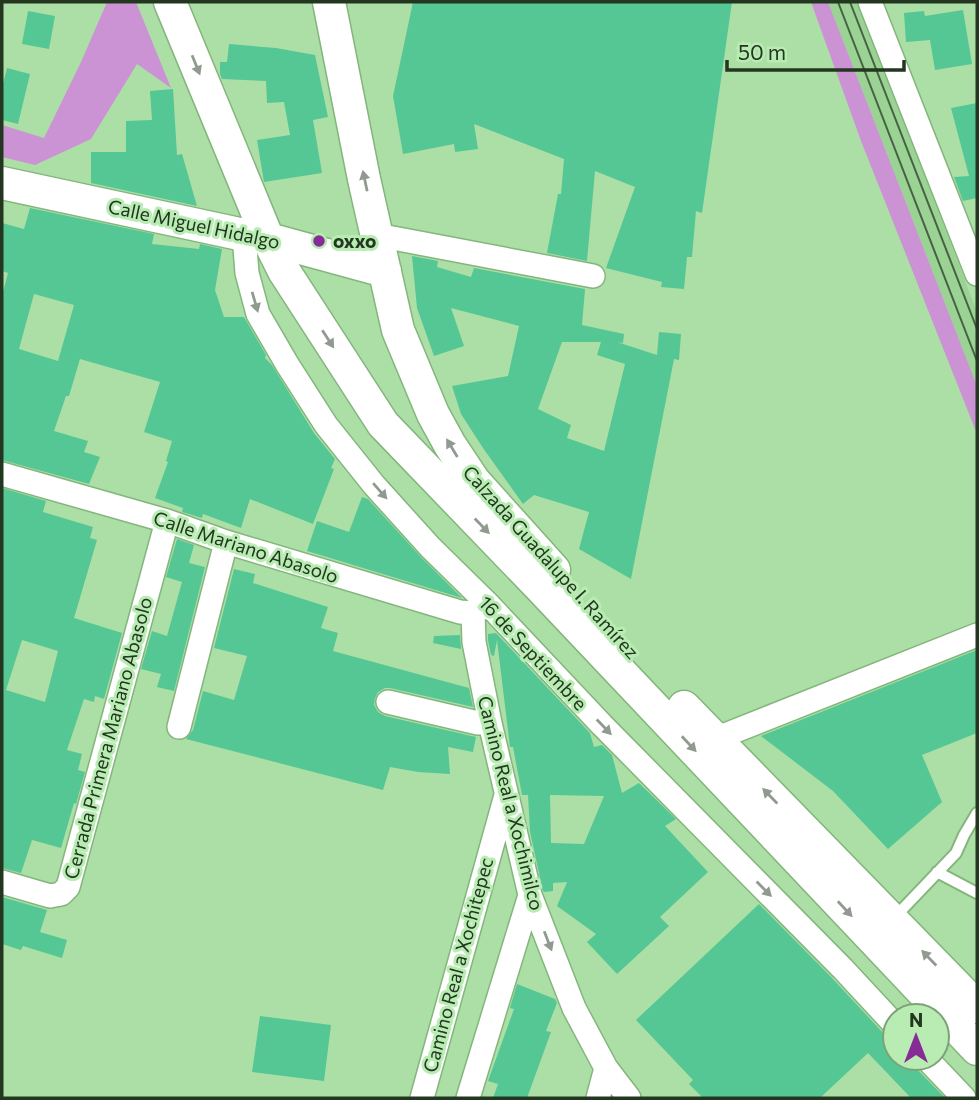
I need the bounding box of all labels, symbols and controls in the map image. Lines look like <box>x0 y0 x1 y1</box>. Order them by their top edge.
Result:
scale bar <box>727 28 904 72</box>
text: 50 m <box>738 39 786 64</box>
one-way arrow <box>191 55 202 76</box>
one-way arrow <box>359 170 370 192</box>
street label: Calle Miguel Hidalgo <box>106 194 282 253</box>
place label: oxxo <box>333 229 376 252</box>
marker: oxxo <box>311 233 327 249</box>
one-way arrow <box>250 292 261 314</box>
one-way arrow <box>322 330 335 349</box>
one-way arrow <box>445 438 458 457</box>
street label: Calzada Guadalupe I. Ramírez <box>459 460 644 663</box>
one-way arrow <box>372 482 388 500</box>
street label: Calle Mariano Abasolo <box>151 506 341 587</box>
one-way arrow <box>473 517 489 534</box>
street label: 16 de Septiembre <box>474 591 592 715</box>
street label: Cerrada Primera Mariano Abasolo <box>59 594 156 881</box>
street label: Camino Real a Xochimilco <box>474 693 549 912</box>
one-way arrow <box>595 718 611 735</box>
one-way arrow <box>681 735 697 753</box>
one-way arrow <box>762 787 779 804</box>
street label: Camino Real a Xochitepec <box>418 855 497 1075</box>
one-way arrow <box>755 880 771 897</box>
one-way arrow <box>837 900 853 917</box>
one-way arrow <box>543 930 554 951</box>
one-way arrow <box>921 950 938 967</box>
north arrow <box>881 1002 951 1072</box>
text: N <box>909 1008 923 1031</box>

